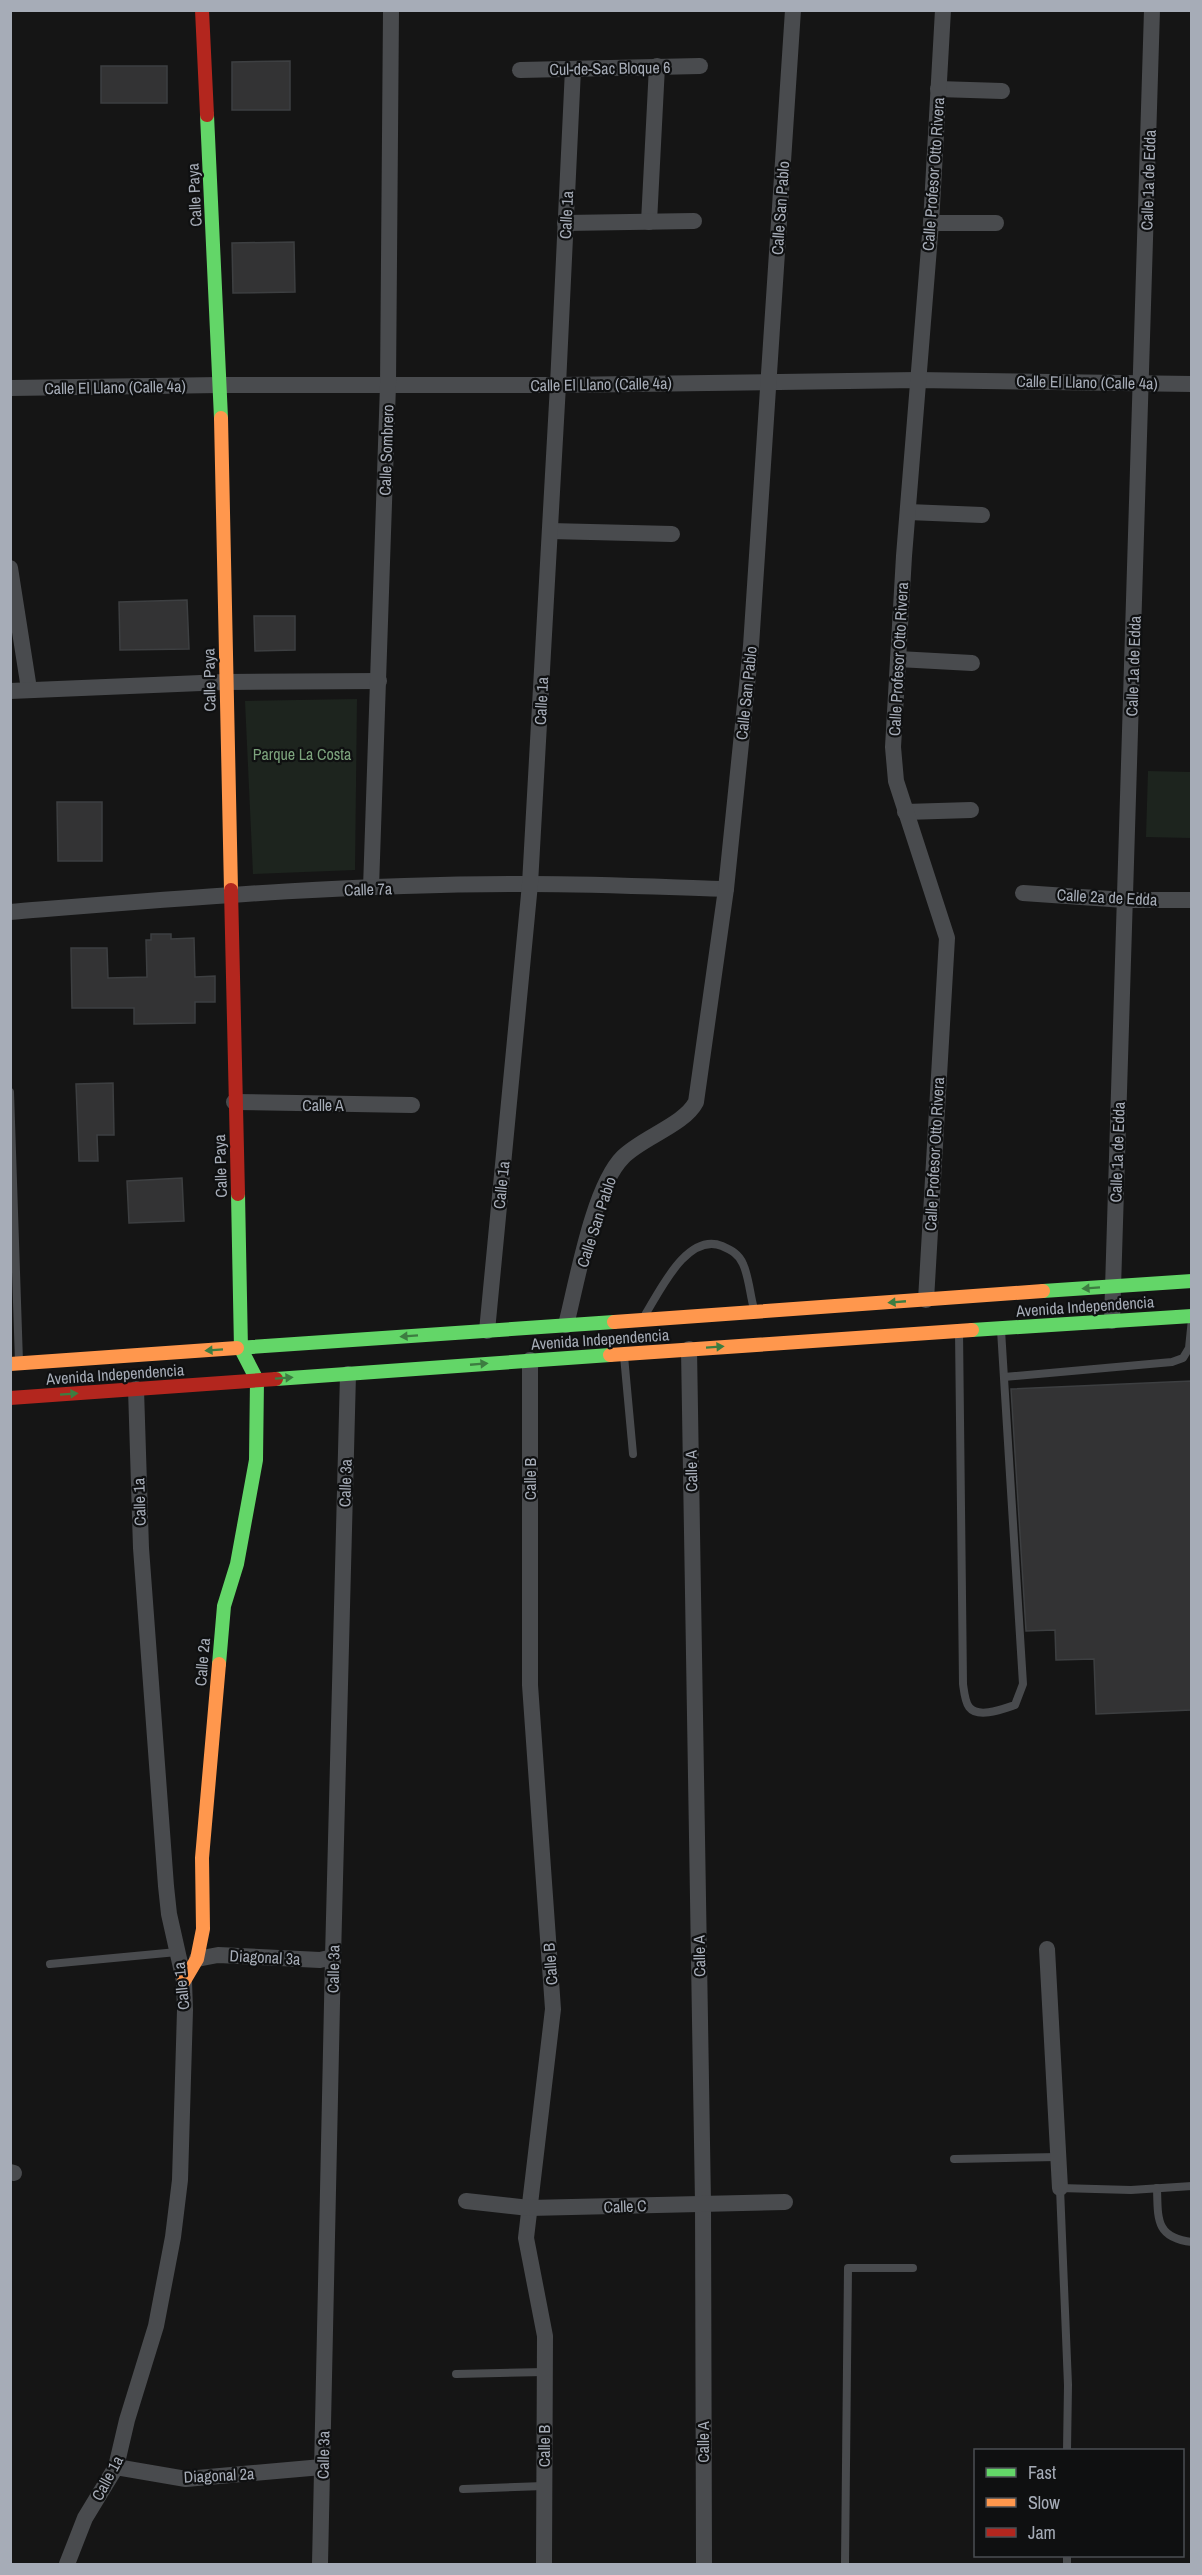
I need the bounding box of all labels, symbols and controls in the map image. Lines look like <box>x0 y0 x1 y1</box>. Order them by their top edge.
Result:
street label: Cul-de-Sac Bloque 6 <box>549 56 671 80</box>
street label: Calle Profesor Otto Rivera <box>917 96 949 252</box>
street label: Calle 1a de Edda <box>1135 129 1161 231</box>
street label: Calle San Pablo <box>766 160 794 256</box>
street label: Calle Paya <box>181 162 207 227</box>
street label: Calle 1a <box>554 190 578 240</box>
street label: Calle El Llano (Calle 4a) <box>1016 370 1158 394</box>
street label: Calle El Llano (Calle 4a) <box>530 372 672 396</box>
street label: Calle El Llano (Calle 4a) <box>44 375 186 399</box>
street label: Calle Sombrero <box>373 404 399 496</box>
street label: Calle Profesor Otto Rivera <box>883 581 913 736</box>
street label: Calle 1a de Edda <box>1120 615 1146 717</box>
street label: Calle San Pablo <box>730 645 762 741</box>
street label: Calle Paya <box>197 647 221 712</box>
street label: Calle 1a <box>529 676 553 726</box>
park label: Parque La Costa <box>253 743 352 765</box>
street label: Calle 7a <box>344 877 393 901</box>
street label: Calle 2a de Edda <box>1056 883 1159 911</box>
street label: Calle Profesor Otto Rivera <box>919 1076 949 1231</box>
street label: Calle A <box>302 1094 344 1116</box>
street label: Calle 1a de Edda <box>1104 1101 1130 1203</box>
street label: Calle Paya <box>208 1133 232 1198</box>
street label: Calle 1a <box>488 1159 515 1210</box>
street label: Calle San Pablo <box>571 1174 621 1270</box>
one-way arrow <box>1082 1283 1101 1293</box>
street label: Avenida Independencia <box>1014 1290 1155 1322</box>
one-way arrow <box>887 1297 906 1307</box>
street label: Avenida Independencia <box>529 1323 670 1355</box>
one-way arrow <box>399 1332 418 1341</box>
one-way arrow <box>706 1342 725 1351</box>
one-way arrow <box>205 1346 224 1355</box>
street label: Avenida Independencia <box>44 1358 185 1390</box>
one-way arrow <box>469 1359 488 1369</box>
one-way arrow <box>275 1374 294 1383</box>
one-way arrow <box>59 1389 78 1399</box>
street label: Calle A <box>680 1450 702 1492</box>
street label: Calle 3a <box>333 1458 357 1507</box>
street label: Calle B <box>519 1458 541 1500</box>
street label: Calle 1a <box>127 1477 151 1526</box>
street label: Calle 2a <box>189 1636 215 1687</box>
street label: Calle A <box>688 1935 710 1977</box>
street label: Calle B <box>538 1942 562 1986</box>
street label: Diagonal 3a <box>229 1944 302 1970</box>
street label: Calle 3a <box>322 1944 344 1993</box>
street label: Calle 1a <box>167 1960 194 2011</box>
street label: Calle C <box>603 2194 647 2218</box>
street label: Calle A <box>692 2421 714 2463</box>
street label: Calle B <box>533 2425 555 2467</box>
street label: Calle 3a <box>312 2430 334 2479</box>
legend <box>974 2449 1184 2557</box>
street label: Calle 1a <box>86 2451 128 2504</box>
text: Fast <box>1028 2460 1056 2485</box>
street label: Diagonal 2a <box>183 2462 256 2488</box>
text: Slow <box>1028 2490 1060 2515</box>
text: Jam <box>1028 2520 1056 2545</box>

